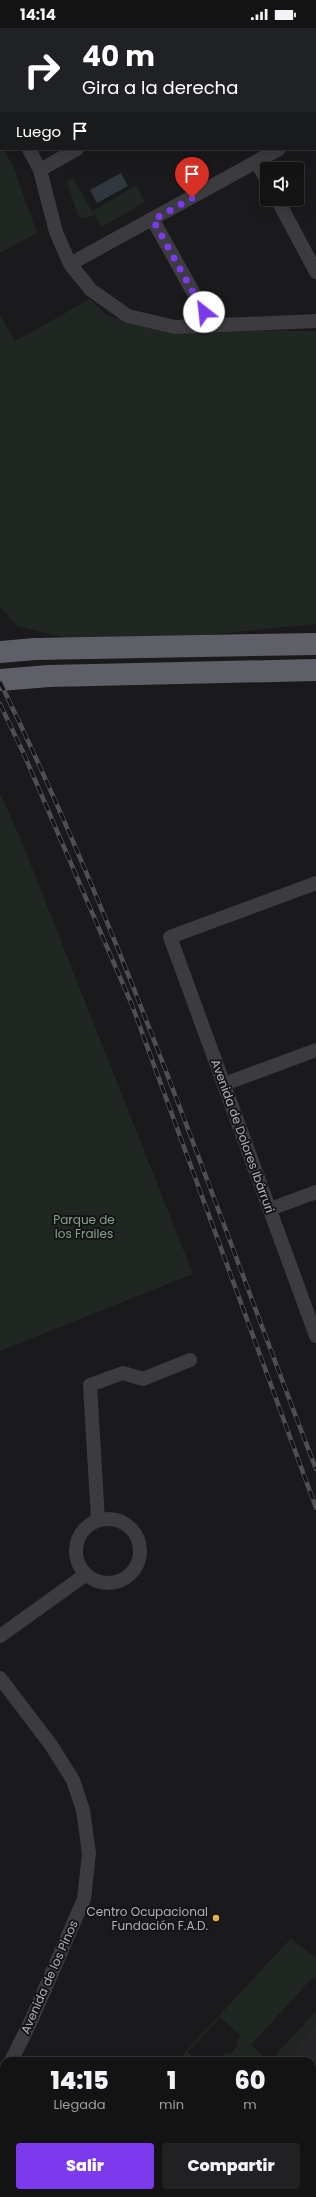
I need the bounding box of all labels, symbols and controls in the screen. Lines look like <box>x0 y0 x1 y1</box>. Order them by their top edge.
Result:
text: 14:14 <box>20 4 56 25</box>
text: 40 m <box>82 37 155 76</box>
icon: right <box>16 44 68 96</box>
text: Gira a la derecha <box>82 75 238 100</box>
icon: arrive <box>69 120 91 142</box>
text: Luego <box>16 121 61 142</box>
pin <box>175 157 209 198</box>
map controls <box>260 162 304 206</box>
button: sound <box>260 162 304 206</box>
icon: arrive <box>181 163 203 185</box>
position arrow <box>183 291 225 333</box>
street label: Avenida de Dolores Ibárruri <box>207 1057 279 1215</box>
park label: Parque de los Frailes <box>53 1211 115 1242</box>
place label: Centro Ocupacional Fundación F.A.D. <box>87 1903 208 1934</box>
marker: Centro Ocupacional Fundación F.A.D. <box>211 1913 221 1923</box>
street label: Avenida de los Pinos <box>16 1917 82 2037</box>
text: 14:15 <box>50 2064 109 2097</box>
text: 1 <box>167 2064 176 2097</box>
text: 60 <box>234 2064 265 2097</box>
text: Llegada <box>54 2095 106 2114</box>
text: min <box>159 2095 184 2114</box>
text: m <box>243 2095 257 2114</box>
button: Salir <box>16 2143 154 2189</box>
button: Compartir <box>162 2143 300 2189</box>

